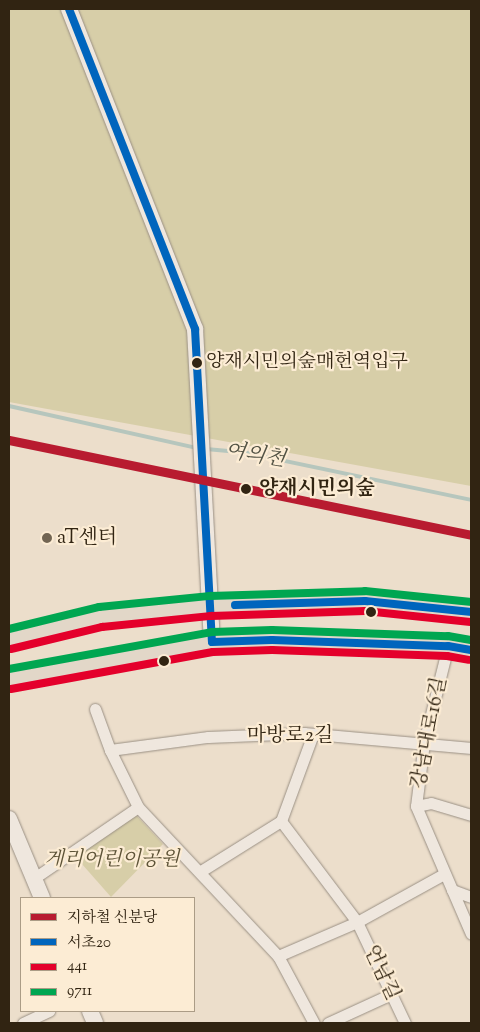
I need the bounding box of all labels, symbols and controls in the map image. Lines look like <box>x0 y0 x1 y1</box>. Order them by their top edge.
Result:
place label: 양재시민의숲매헌역입구 <box>206 352 408 374</box>
marker: 양재시민의숲매헌역입구 <box>192 358 202 368</box>
water label: 여의천 <box>223 439 287 473</box>
place label: 양재시민의숲 <box>259 477 375 501</box>
marker: 양재시민의숲 <box>237 480 255 498</box>
place label: aT센터 <box>57 526 117 550</box>
marker: aT센터 <box>41 532 53 544</box>
unlabelled marker <box>366 607 376 617</box>
unlabelled marker <box>159 656 169 666</box>
street label: 강남대로16길 <box>407 675 453 791</box>
street label: 마방로2길 <box>247 724 333 748</box>
park label: 게리어린이공원 <box>44 848 180 872</box>
legend <box>20 897 195 1012</box>
text: 지하철 신분당 <box>67 908 157 929</box>
text: 서초20 <box>67 933 111 954</box>
street label: 언남길 <box>358 942 404 1004</box>
text: 441 <box>67 956 87 977</box>
text: 9711 <box>67 981 92 1002</box>

